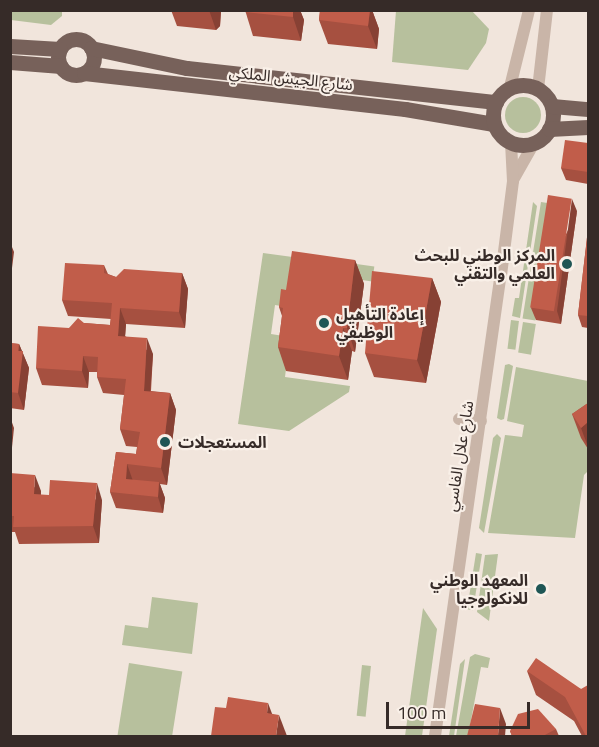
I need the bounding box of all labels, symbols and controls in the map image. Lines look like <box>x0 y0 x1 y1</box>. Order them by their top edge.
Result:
street label: شارع الجيش الملكي <box>228 62 354 94</box>
place label: المركز الوطني للبحث العلمي والتقني <box>414 245 555 283</box>
marker: المركز الوطني للبحث العلمي والتقني <box>560 257 574 271</box>
place label: إعادة التأهيل الوظيفي <box>336 304 424 342</box>
marker: إعادة التأهيل الوظيفي <box>317 316 331 330</box>
street label: شارع علال الفاسي <box>441 399 477 513</box>
place label: المستعجلات <box>178 432 267 452</box>
marker: المستعجلات <box>156 433 174 451</box>
place label: المعهد الوطني للانكولوجيا <box>430 570 528 608</box>
marker: المعهد الوطني للانكولوجيا <box>532 580 550 598</box>
scale bar <box>389 690 533 728</box>
text: 100 m <box>397 699 446 726</box>

